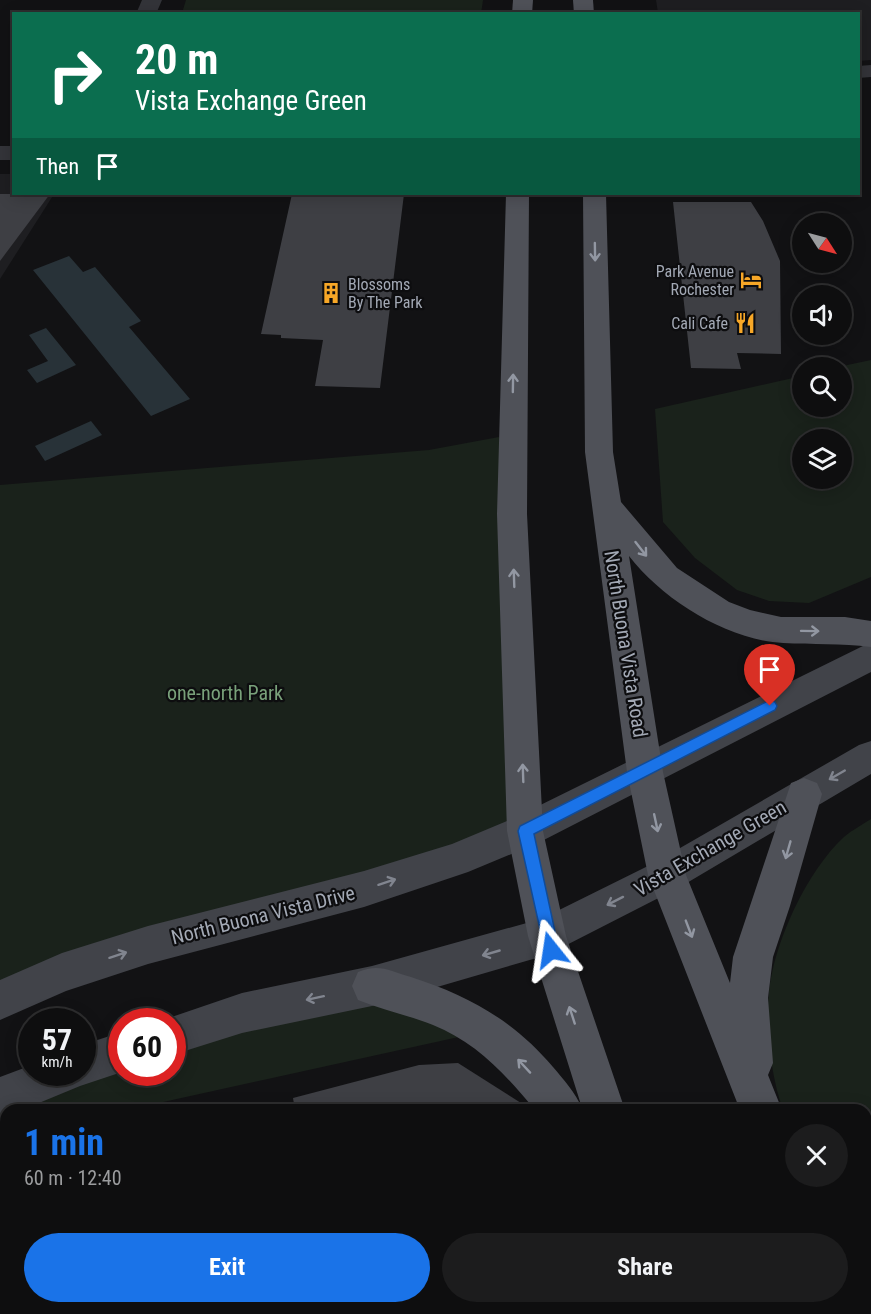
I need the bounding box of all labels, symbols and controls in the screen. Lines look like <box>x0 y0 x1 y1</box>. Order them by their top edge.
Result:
text: 20 m <box>135 35 218 84</box>
icon: right <box>36 36 114 114</box>
text: Vista Exchange Green <box>135 85 367 117</box>
icon: arrive <box>91 150 124 183</box>
text: Then <box>36 154 79 179</box>
north arrow <box>792 213 852 273</box>
map controls <box>792 213 852 489</box>
one-way arrow <box>589 241 601 261</box>
place label: Park Avenue Rochester <box>656 262 734 299</box>
hotel icon: Park Avenue Rochester <box>739 268 763 292</box>
place label: Blossoms By The Park <box>348 275 423 312</box>
building icon: Blossoms By The Park <box>319 281 343 305</box>
button: sound <box>792 285 852 345</box>
restaurant icon: Cali Cafe <box>733 311 757 335</box>
place label: Cali Cafe <box>671 314 728 333</box>
button: search <box>792 357 852 417</box>
one-way arrow <box>507 373 519 393</box>
button: layers <box>792 429 852 489</box>
one-way arrow <box>634 540 647 556</box>
street label: North Buona Vista Road <box>599 549 653 739</box>
one-way arrow <box>509 568 520 588</box>
one-way arrow <box>799 625 819 637</box>
pin <box>744 644 795 706</box>
icon: arrive <box>753 653 786 686</box>
park label: one-north Park <box>167 681 283 705</box>
one-way arrow <box>517 763 528 783</box>
one-way arrow <box>829 770 847 781</box>
street label: Vista Exchange Green <box>630 795 790 901</box>
one-way arrow <box>651 813 662 832</box>
one-way arrow <box>781 840 793 859</box>
one-way arrow <box>377 875 396 886</box>
street label: North Buona Vista Drive <box>169 881 357 949</box>
one-way arrow <box>607 895 624 907</box>
position arrow <box>519 918 583 982</box>
one-way arrow <box>684 919 695 938</box>
one-way arrow <box>108 948 127 959</box>
one-way arrow <box>482 948 501 959</box>
one-way arrow <box>306 993 325 1004</box>
one-way arrow <box>566 1006 577 1025</box>
speed limit sign: 60 <box>108 1008 186 1086</box>
text: 57 <box>42 1022 72 1057</box>
text: km/h <box>42 1053 72 1071</box>
one-way arrow <box>517 1058 531 1073</box>
text: 1 min <box>24 1122 104 1164</box>
button: close <box>785 1124 848 1187</box>
text: 60 m · 12:40 <box>24 1166 122 1190</box>
button: Exit <box>24 1233 430 1302</box>
button: Share <box>442 1233 848 1302</box>

